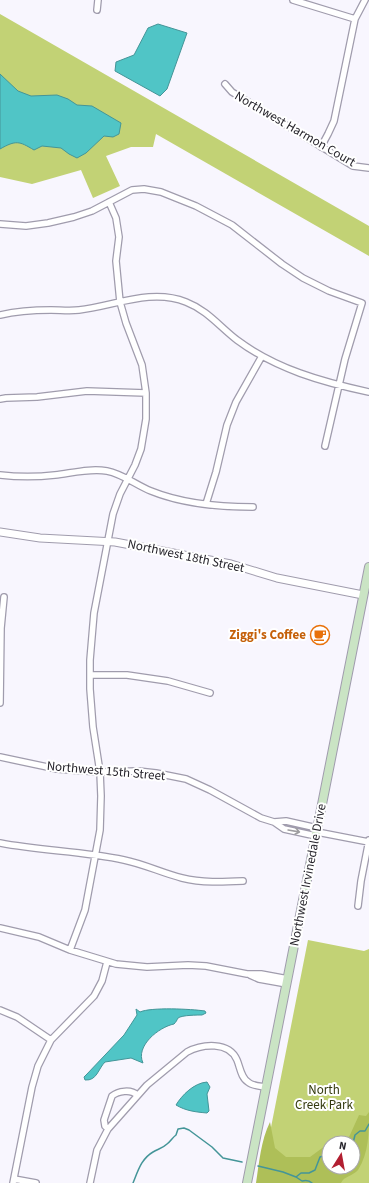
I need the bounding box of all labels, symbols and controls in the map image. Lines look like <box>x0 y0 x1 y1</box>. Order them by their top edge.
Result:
street label: Northwest Harmon Court <box>231 87 359 171</box>
street label: Northwest 18th Street <box>126 535 247 577</box>
cafe icon: Ziggi's Coffee <box>309 624 331 646</box>
place label: Ziggi's Coffee <box>229 626 306 644</box>
street label: Northwest 15th Street <box>46 757 167 785</box>
street label: Northwest Irvinedale Drive <box>285 802 331 948</box>
one-way arrow <box>287 827 300 835</box>
park label: North Creek Park <box>295 1081 354 1114</box>
north arrow <box>321 1135 361 1175</box>
text: N <box>338 1138 348 1154</box>

